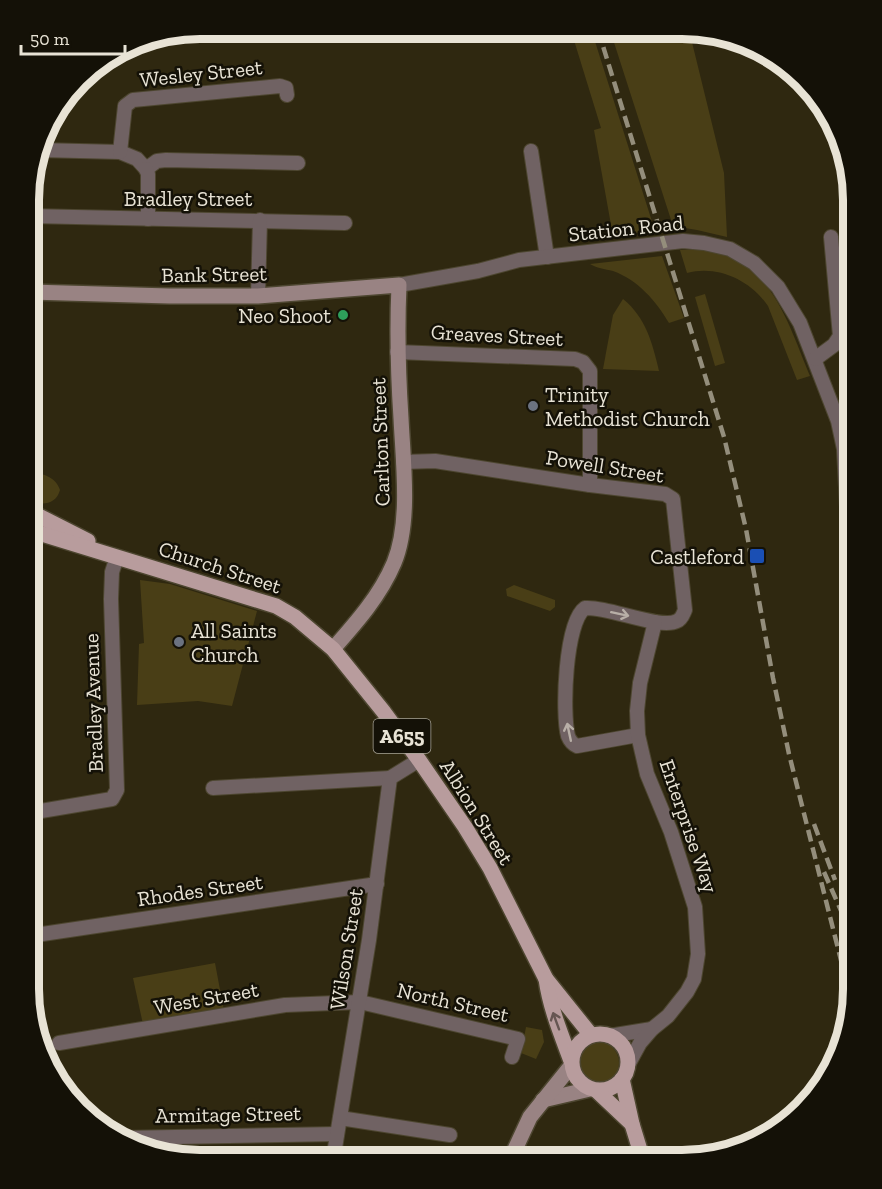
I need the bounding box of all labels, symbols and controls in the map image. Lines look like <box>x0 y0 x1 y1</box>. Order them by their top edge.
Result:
scale bar <box>21 18 124 56</box>
text: 50 m <box>30 28 70 50</box>
street label: Wesley Street <box>138 54 264 92</box>
street label: Bradley Street <box>124 186 252 211</box>
street label: Station Road <box>567 209 685 246</box>
street label: Bank Street <box>161 261 267 287</box>
place label: Neo Shoot <box>238 303 331 328</box>
marker: Neo Shoot <box>336 308 350 322</box>
street label: Greaves Street <box>430 319 564 351</box>
street label: Carlton Street <box>365 377 395 507</box>
place label: Trinity Methodist Church <box>545 382 710 431</box>
marker: Trinity Methodist Church <box>526 399 540 413</box>
street label: Powell Street <box>544 444 666 488</box>
street label: Church Street <box>156 535 285 599</box>
place label: Castleford <box>650 544 744 569</box>
marker: Castleford <box>748 547 766 565</box>
one-way arrow <box>610 609 629 620</box>
place label: All Saints Church <box>191 618 277 667</box>
street label: Bradley Avenue <box>78 633 108 773</box>
marker: All Saints Church <box>172 635 186 649</box>
road number: A655 <box>374 719 430 753</box>
one-way arrow <box>563 723 574 742</box>
street label: Albion Street <box>435 755 519 869</box>
street label: Enterprise Way <box>654 756 724 896</box>
street label: Rhodes Street <box>136 869 264 911</box>
street label: Wilson Street <box>324 886 368 1012</box>
street label: West Street <box>152 976 260 1019</box>
street label: North Street <box>395 977 512 1027</box>
one-way arrow <box>550 1012 561 1031</box>
street label: Armitage Street <box>155 1100 301 1128</box>

